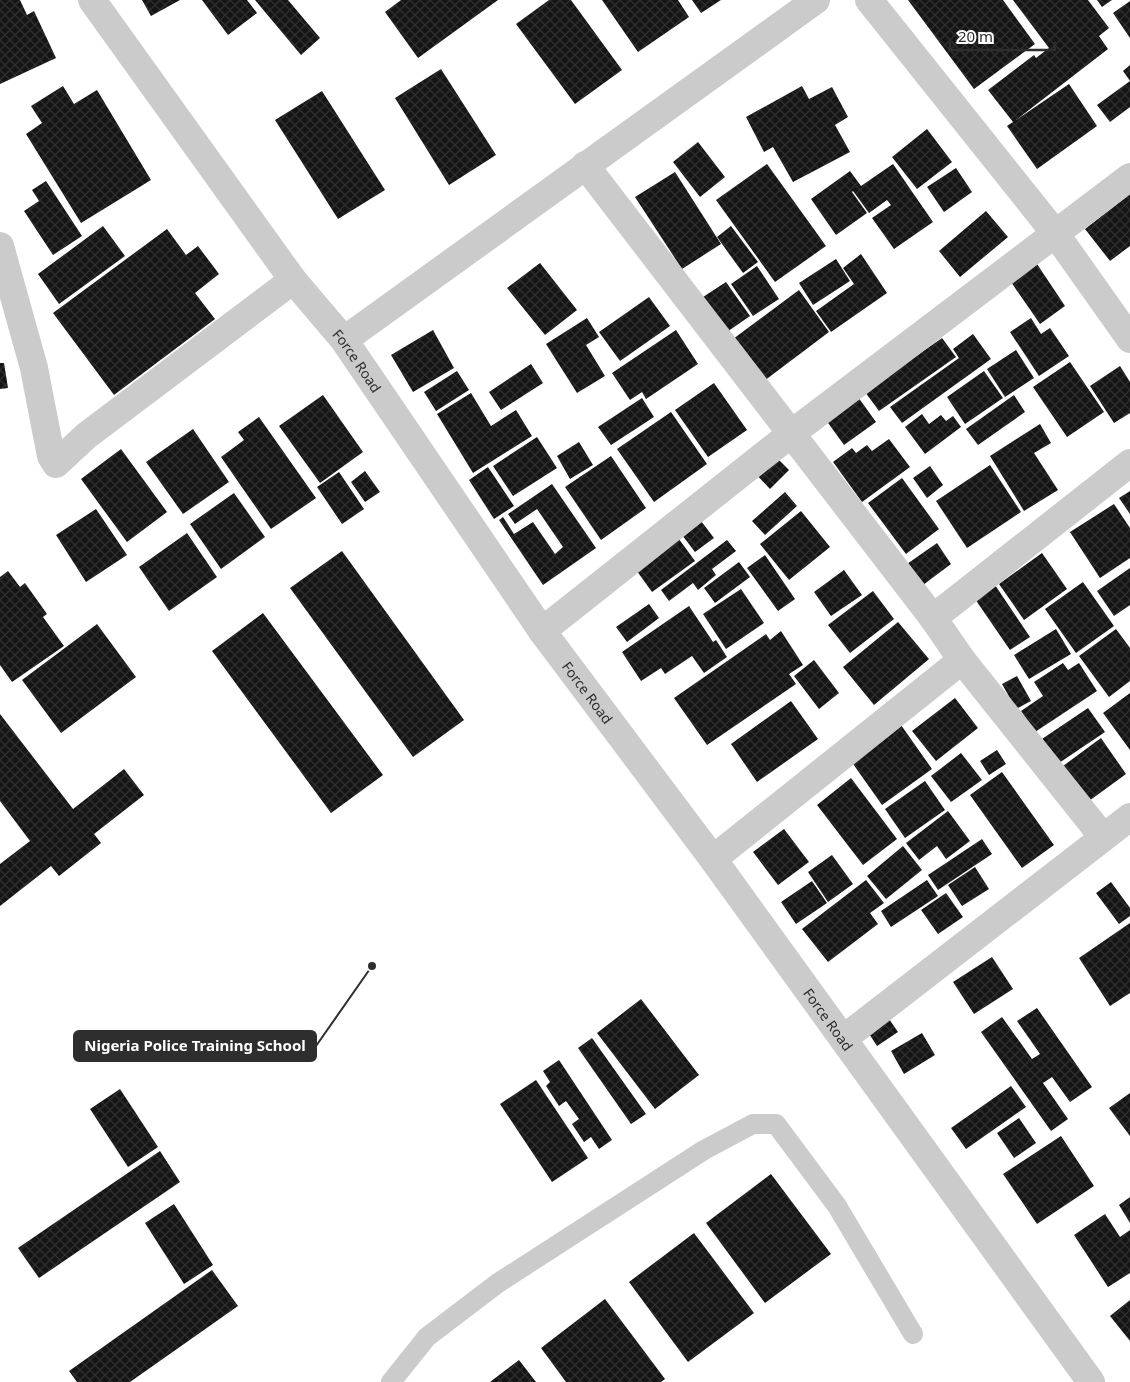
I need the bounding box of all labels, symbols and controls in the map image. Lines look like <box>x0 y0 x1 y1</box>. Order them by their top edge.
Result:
scale bar <box>950 20 1055 52</box>
text: 20 m <box>958 26 993 46</box>
street label: Force Road <box>329 325 386 396</box>
street label: Force Road <box>558 657 618 727</box>
street label: Force Road <box>800 984 858 1054</box>
callout: Nigeria Police Training School <box>74 1031 316 1061</box>
text: Nigeria Police Training School <box>84 1035 306 1055</box>

